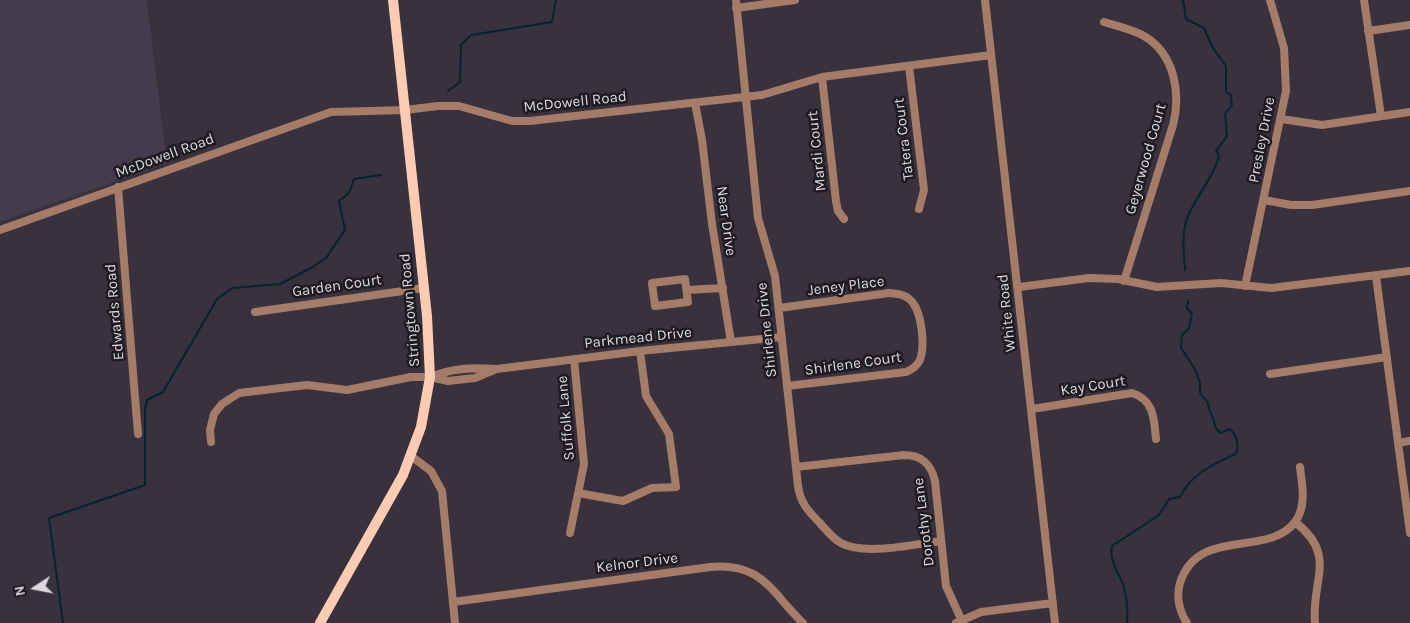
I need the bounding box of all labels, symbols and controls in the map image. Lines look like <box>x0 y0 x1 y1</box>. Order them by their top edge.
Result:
street label: McDowell Road <box>523 88 627 116</box>
street label: Presley Drive <box>1245 96 1279 184</box>
street label: Tatera Court <box>890 97 918 181</box>
street label: Geyerwood Court <box>1122 101 1170 217</box>
street label: Mardi Court <box>804 110 830 192</box>
street label: McDowell Road <box>113 130 217 182</box>
street label: Near Drive <box>712 185 740 257</box>
street label: Stringtown Road <box>396 252 424 368</box>
street label: Edwards Road <box>102 263 128 361</box>
street label: Garden Court <box>291 271 383 301</box>
street label: Jeney Place <box>807 272 885 300</box>
street label: White Road <box>994 273 1020 353</box>
street label: Shirlene Drive <box>753 282 781 378</box>
street label: Parkmead Drive <box>583 323 693 353</box>
street label: Shirlene Court <box>803 348 903 380</box>
street label: Kay Court <box>1059 372 1127 400</box>
street label: Suffolk Lane <box>553 375 579 461</box>
street label: Dorothy Lane <box>910 477 938 567</box>
street label: Kelnor Drive <box>595 549 679 577</box>
north arrow <box>10 563 60 613</box>
text: N <box>10 584 29 598</box>

